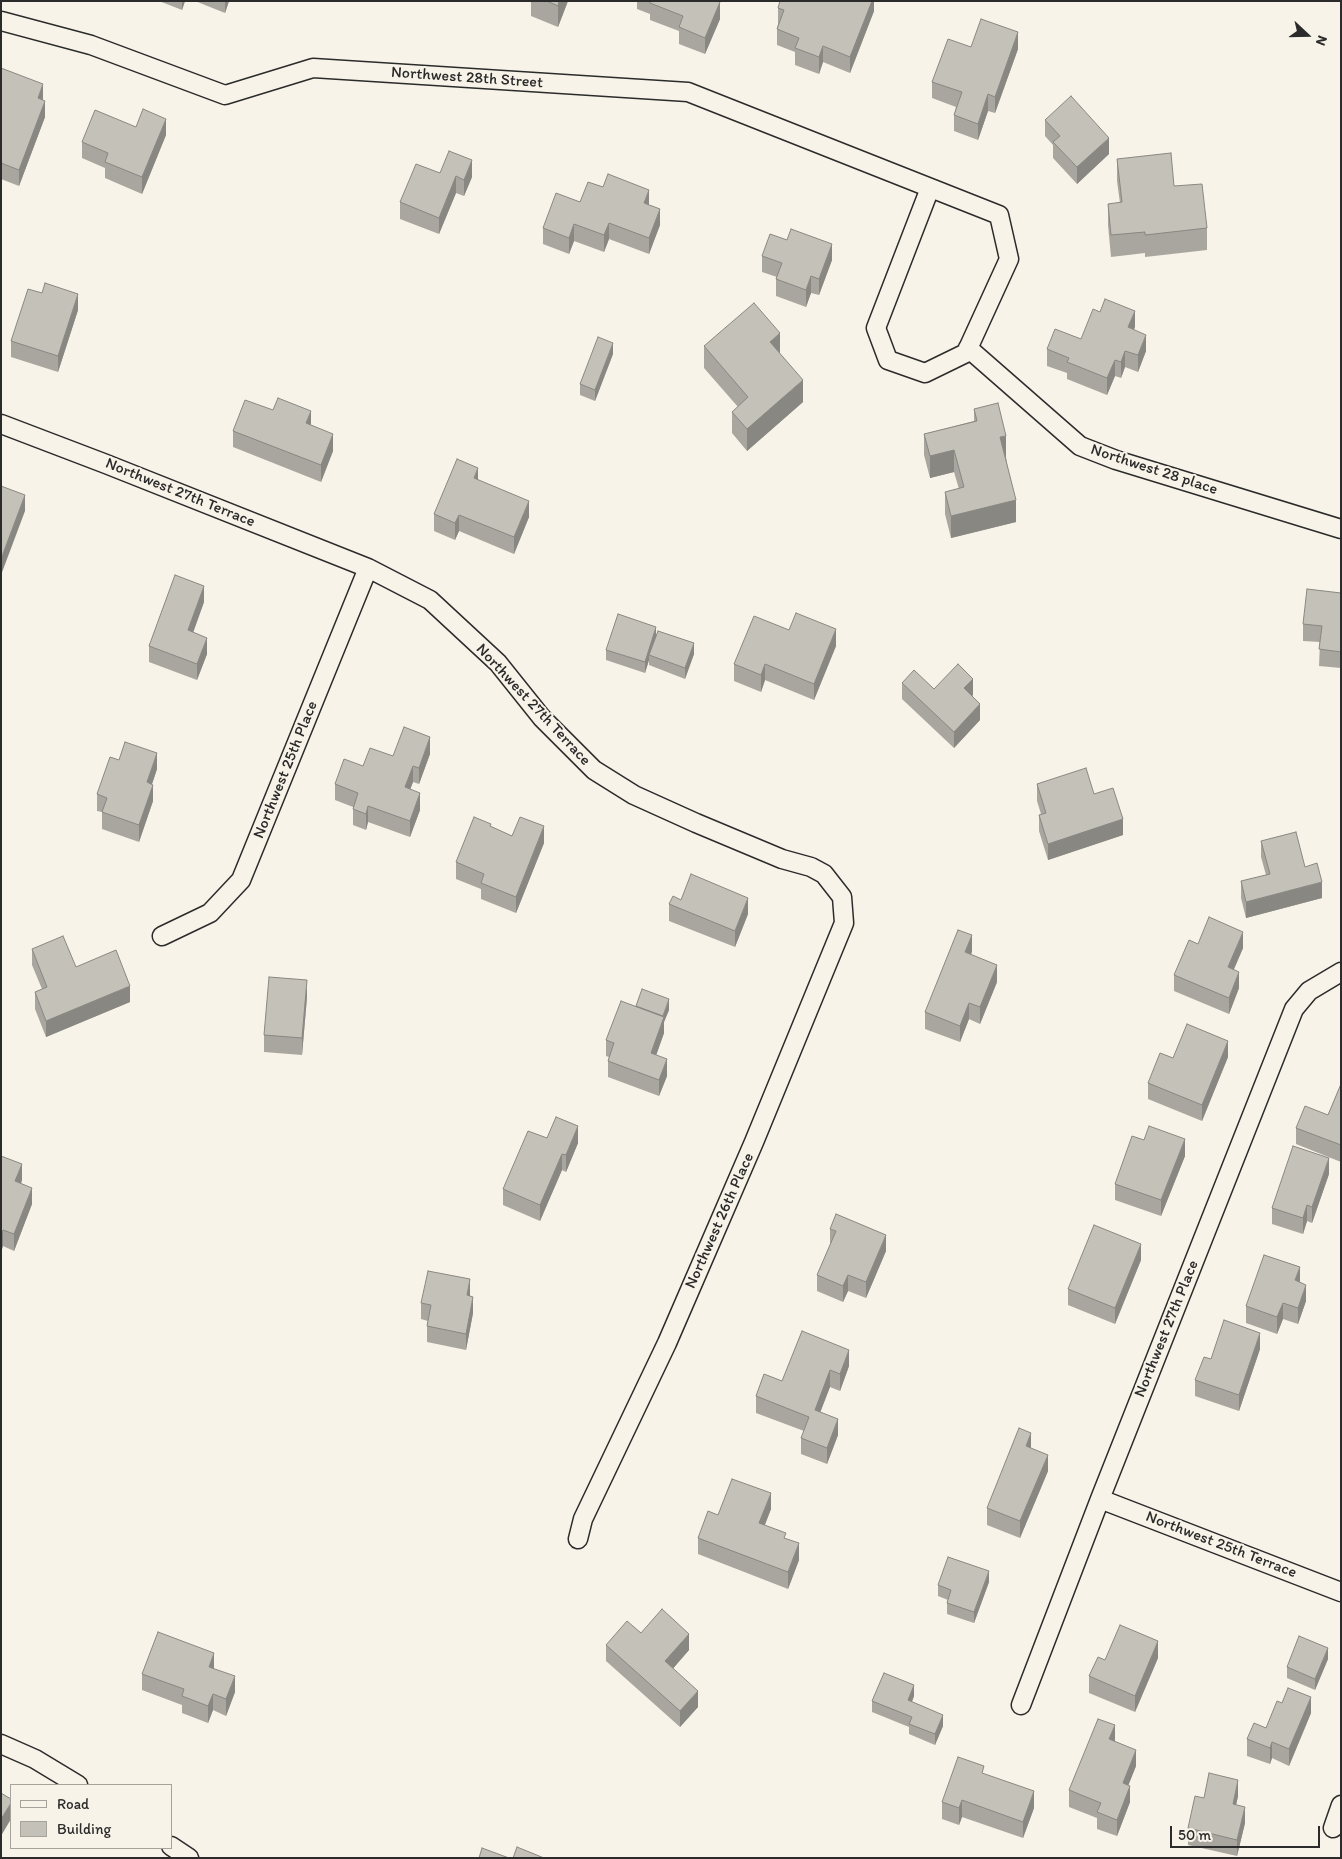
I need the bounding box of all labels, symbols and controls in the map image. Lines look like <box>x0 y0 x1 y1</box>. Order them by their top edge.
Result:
north arrow <box>1282 10 1332 60</box>
text: N <box>1312 33 1331 48</box>
street label: Northwest 28th Street <box>390 63 544 93</box>
street label: Northwest 28 place <box>1088 440 1220 500</box>
street label: Northwest 27th Terrace <box>102 454 258 532</box>
street label: Northwest 27th Terrace <box>472 640 594 770</box>
street label: Northwest 25th Place <box>250 698 322 842</box>
street label: Northwest 26th Place <box>681 1150 759 1292</box>
street label: Northwest 27th Place <box>1131 1258 1203 1400</box>
street label: Northwest 25th Terrace <box>1143 1507 1299 1583</box>
legend <box>10 1784 172 1849</box>
text: Road <box>57 1795 89 1813</box>
scale bar <box>1172 1816 1322 1848</box>
text: Building <box>57 1820 111 1838</box>
text: 50 m <box>1178 1826 1211 1844</box>

